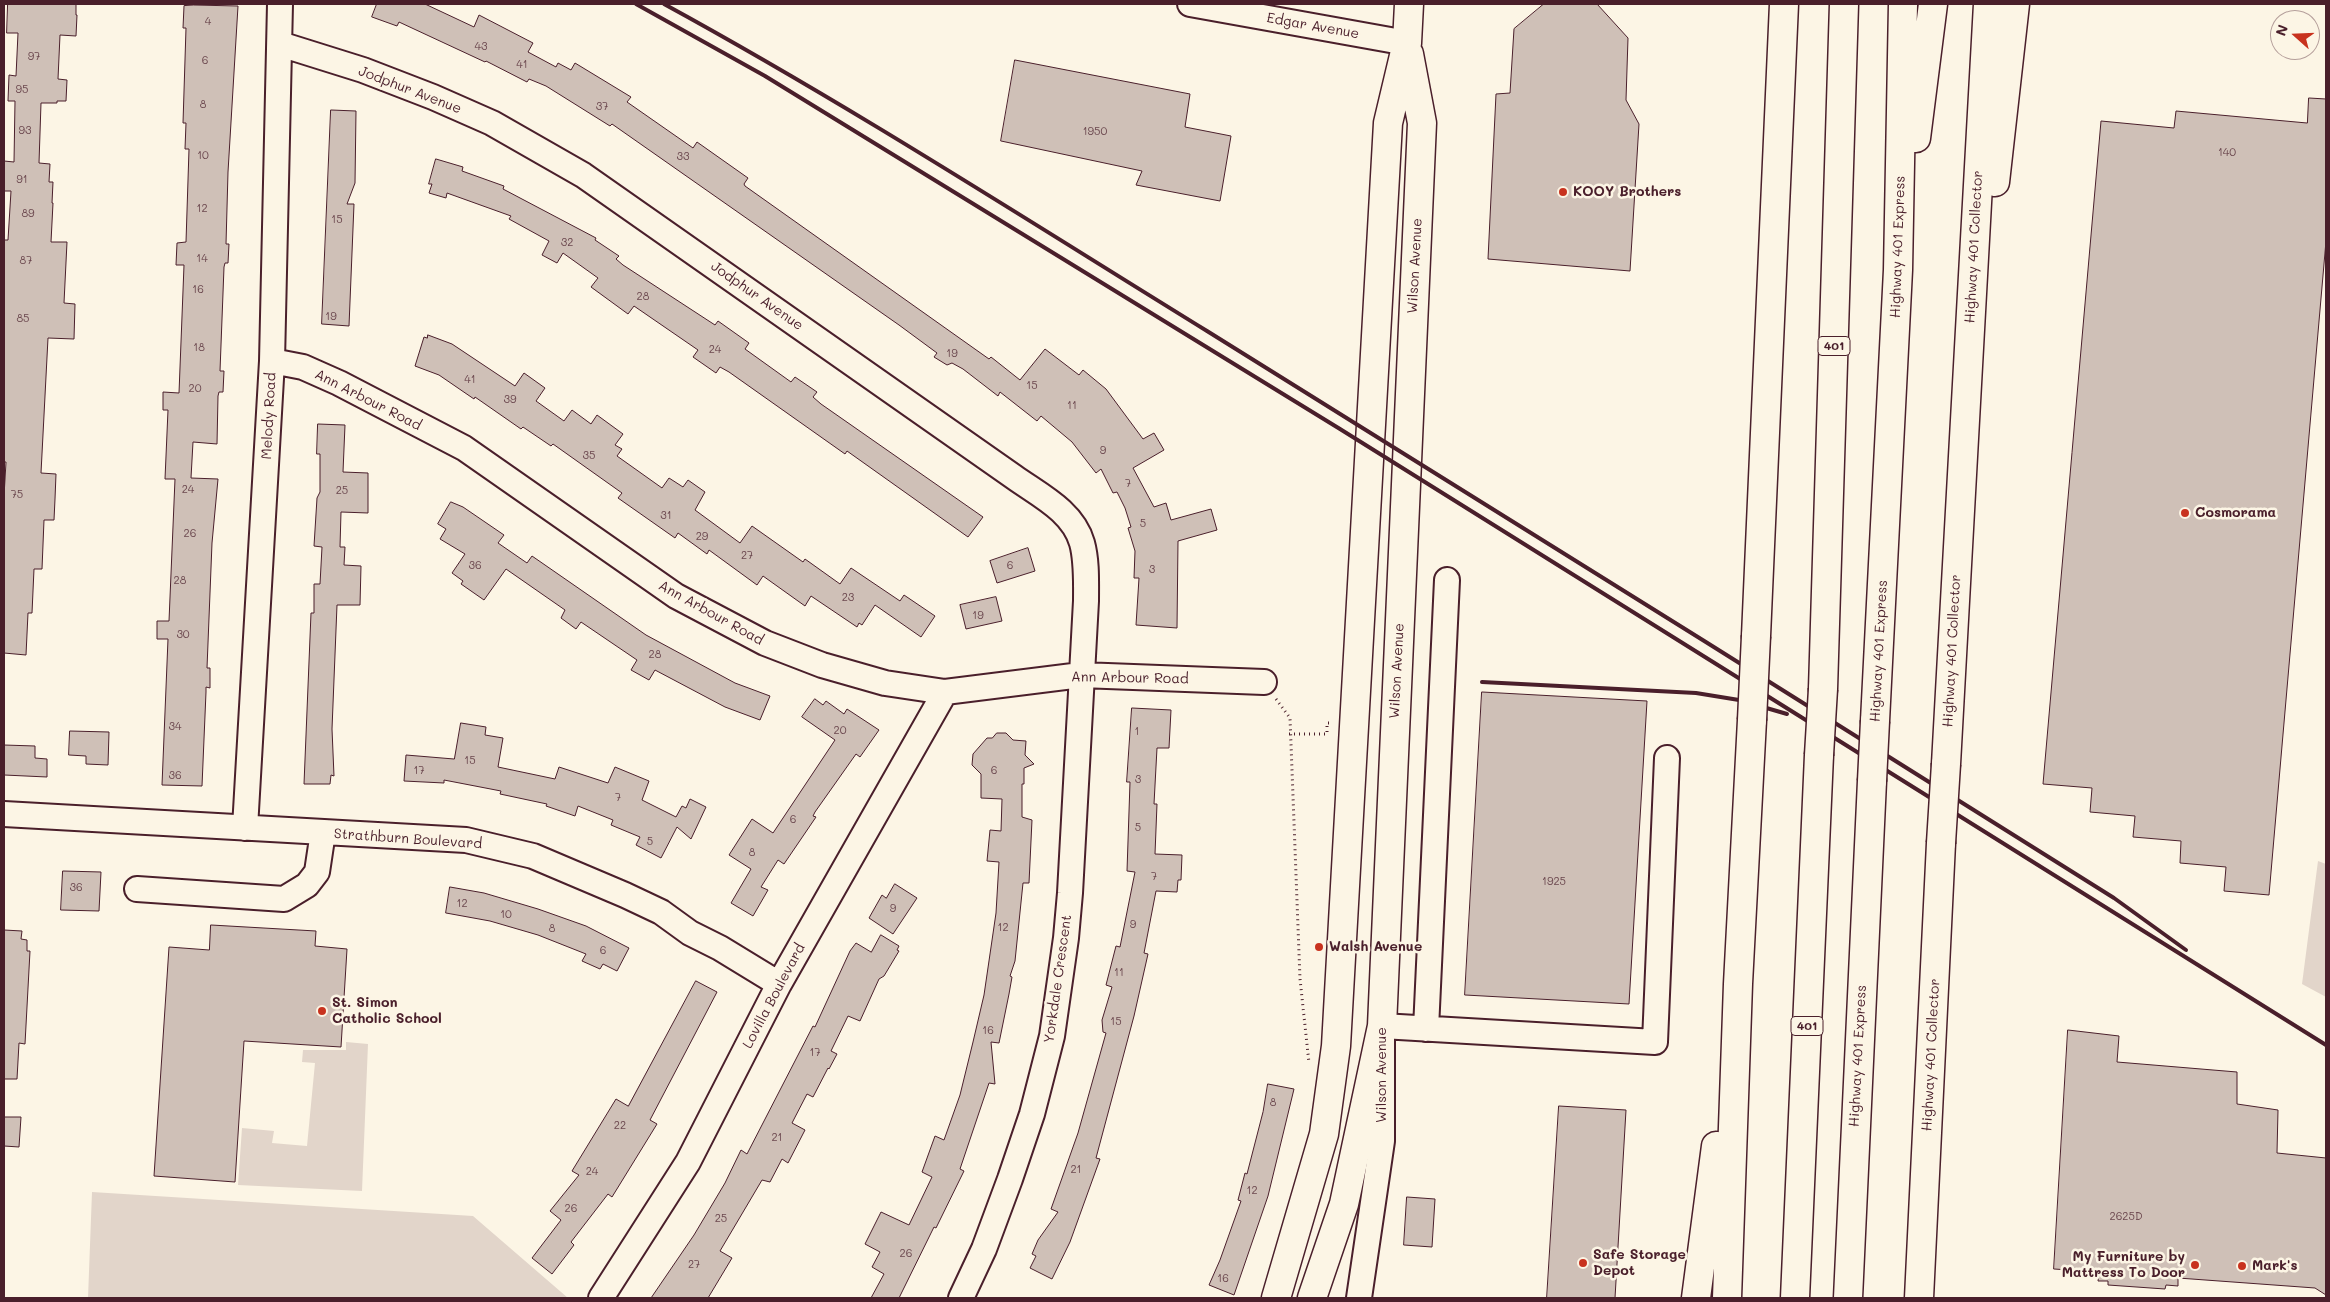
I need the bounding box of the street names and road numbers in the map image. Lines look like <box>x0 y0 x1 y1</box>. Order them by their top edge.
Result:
street label: Edgar Avenue <box>1265 10 1361 42</box>
street label: Jodphur Avenue <box>356 63 464 117</box>
street label: Highway 401 Collector <box>1962 170 1986 324</box>
street label: Highway 401 Express <box>1887 176 1909 318</box>
street label: Wilson Avenue <box>1404 218 1426 314</box>
street label: Jodphur Avenue <box>708 258 806 334</box>
road number: 401 <box>1818 336 1850 356</box>
street label: Ann Arbour Road <box>312 366 424 434</box>
street label: Melody Road <box>258 372 280 460</box>
street label: Highway 401 Collector <box>1940 574 1964 728</box>
street label: Ann Arbour Road <box>655 577 767 649</box>
street label: Highway 401 Express <box>1867 579 1891 723</box>
street label: Wilson Avenue <box>1386 623 1408 719</box>
street label: Ann Arbour Road <box>1071 669 1189 687</box>
street label: Strathburn Boulevard <box>333 825 483 853</box>
street label: Yorkdale Crescent <box>1041 914 1075 1044</box>
street label: Lovilla Boulevard <box>739 941 809 1051</box>
street label: Highway 401 Collector <box>1919 978 1943 1132</box>
street label: Highway 401 Express <box>1846 984 1870 1128</box>
road number: 401 <box>1791 1016 1823 1036</box>
street label: Wilson Avenue <box>1374 1027 1390 1123</box>

